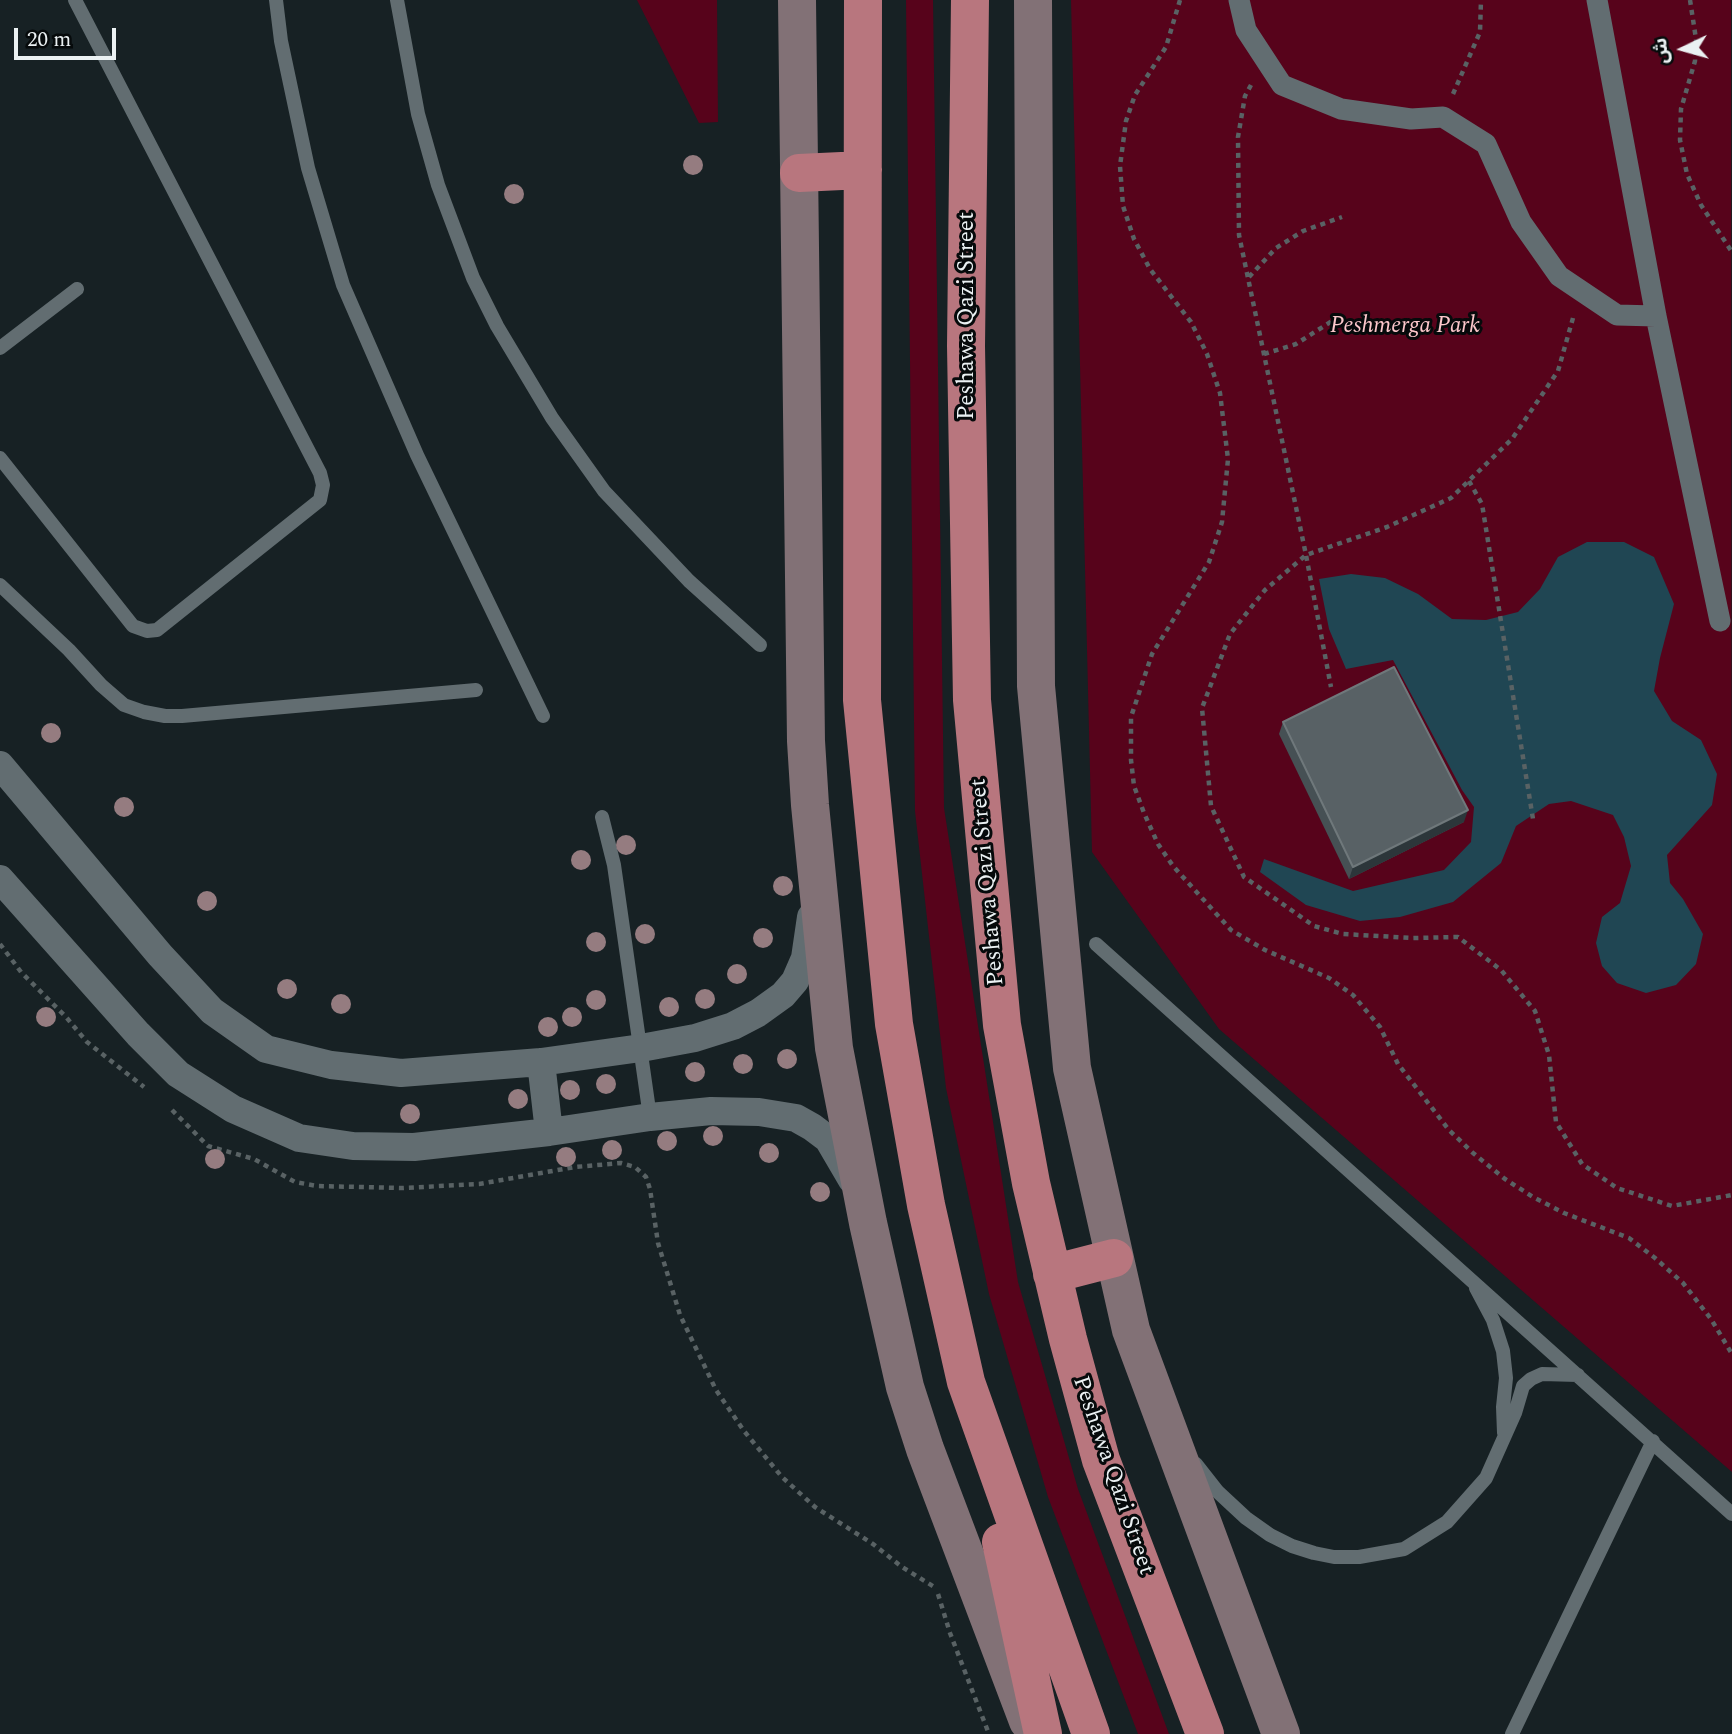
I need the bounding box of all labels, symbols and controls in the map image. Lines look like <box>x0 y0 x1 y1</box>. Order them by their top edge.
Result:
scale bar <box>18 14 119 58</box>
north arrow <box>1648 14 1718 84</box>
text: 20 m <box>27 24 71 56</box>
text: ش <box>1646 37 1677 65</box>
street label: Peshawa Qazi Street <box>954 212 982 420</box>
park label: Peshmerga Park <box>1330 313 1480 341</box>
street label: Peshawa Qazi Street <box>966 777 1012 987</box>
street label: Peshawa Qazi Street <box>1065 1373 1159 1579</box>

